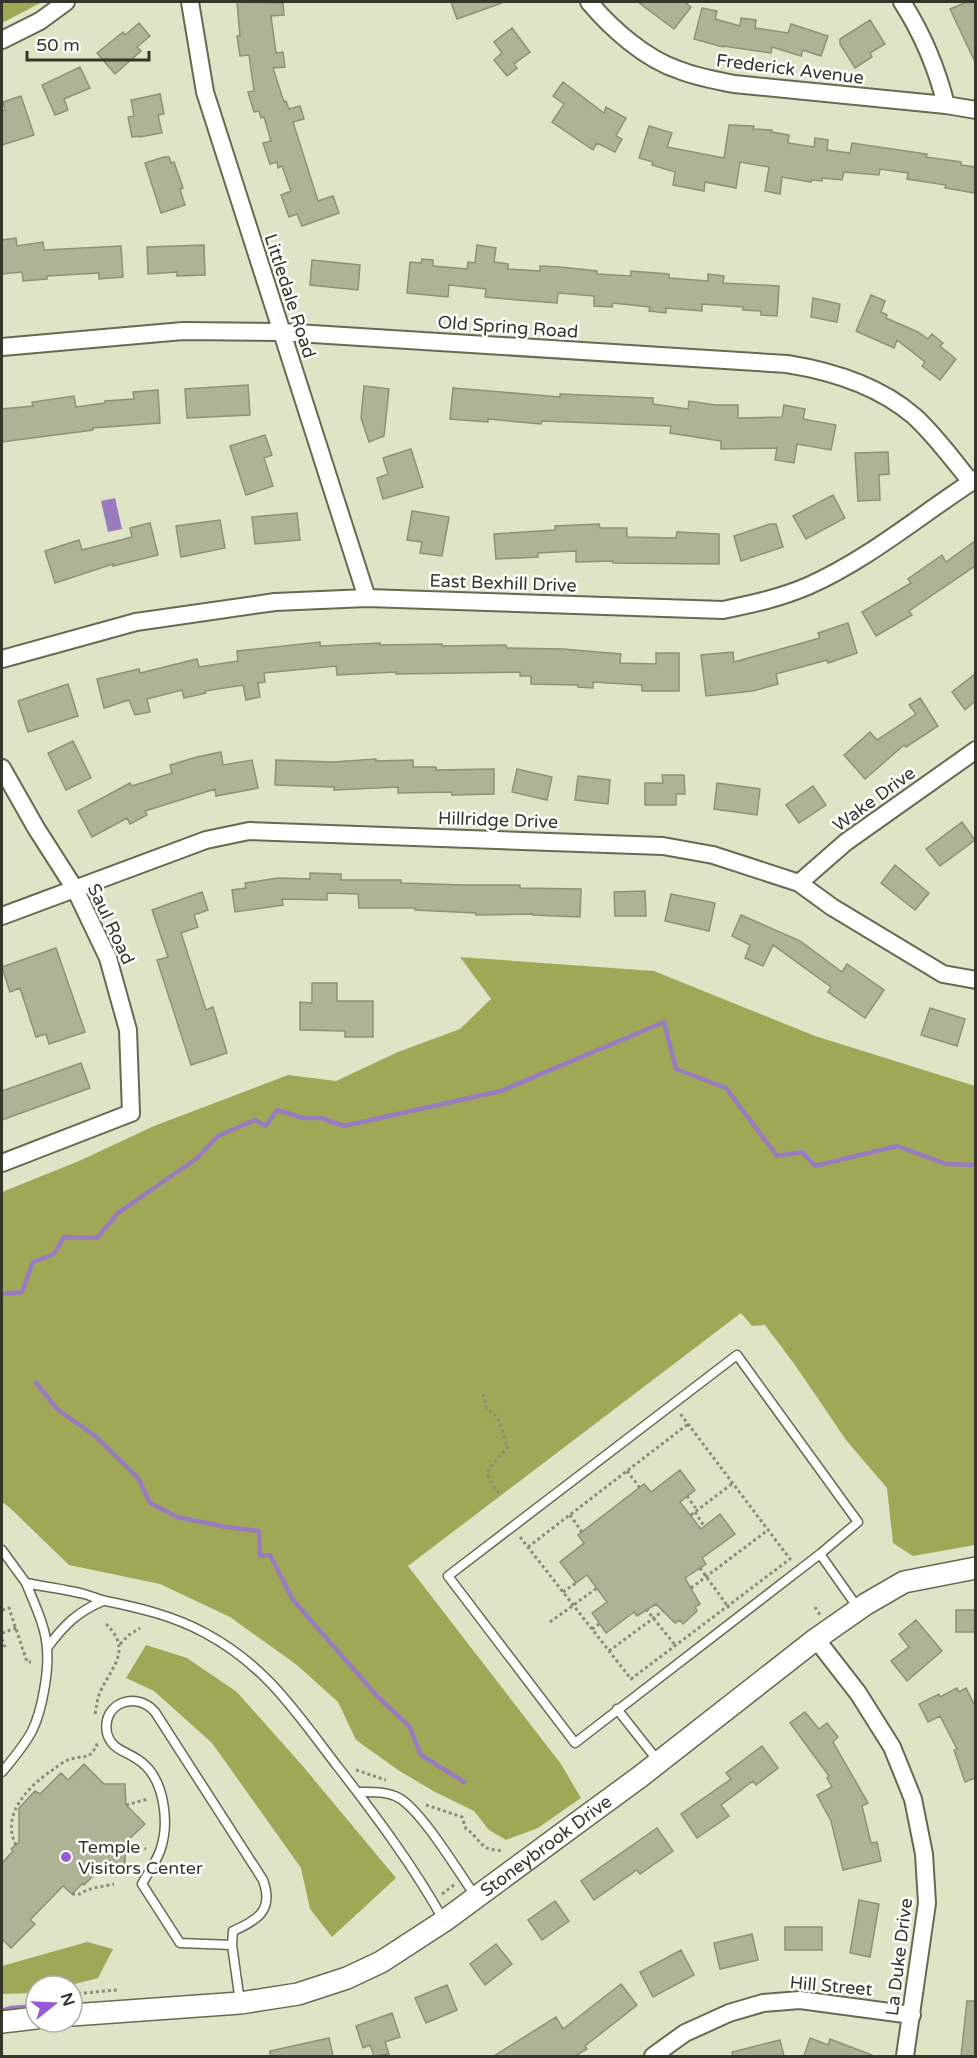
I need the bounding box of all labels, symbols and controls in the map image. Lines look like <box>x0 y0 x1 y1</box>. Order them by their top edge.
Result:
scale bar <box>27 24 148 62</box>
text: 50 m <box>36 34 80 56</box>
street label: Frederick Avenue <box>715 49 865 89</box>
street label: Littledale Road <box>260 231 320 361</box>
street label: Old Spring Road <box>437 311 579 343</box>
street label: East Bexhill Drive <box>429 569 577 597</box>
street label: Wake Drive <box>829 762 919 836</box>
street label: Hillridge Drive <box>438 807 558 833</box>
street label: Saul Road <box>83 880 139 968</box>
street label: Stoneybrook Drive <box>476 1790 616 1902</box>
place label: Temple Visitors Center <box>78 1836 203 1879</box>
marker: Temple Visitors Center <box>59 1850 73 1864</box>
street label: La Duke Drive <box>881 1897 917 2017</box>
street label: Hill Street <box>789 1971 873 2001</box>
north arrow <box>24 1974 84 2034</box>
text: N <box>56 1990 79 2009</box>

